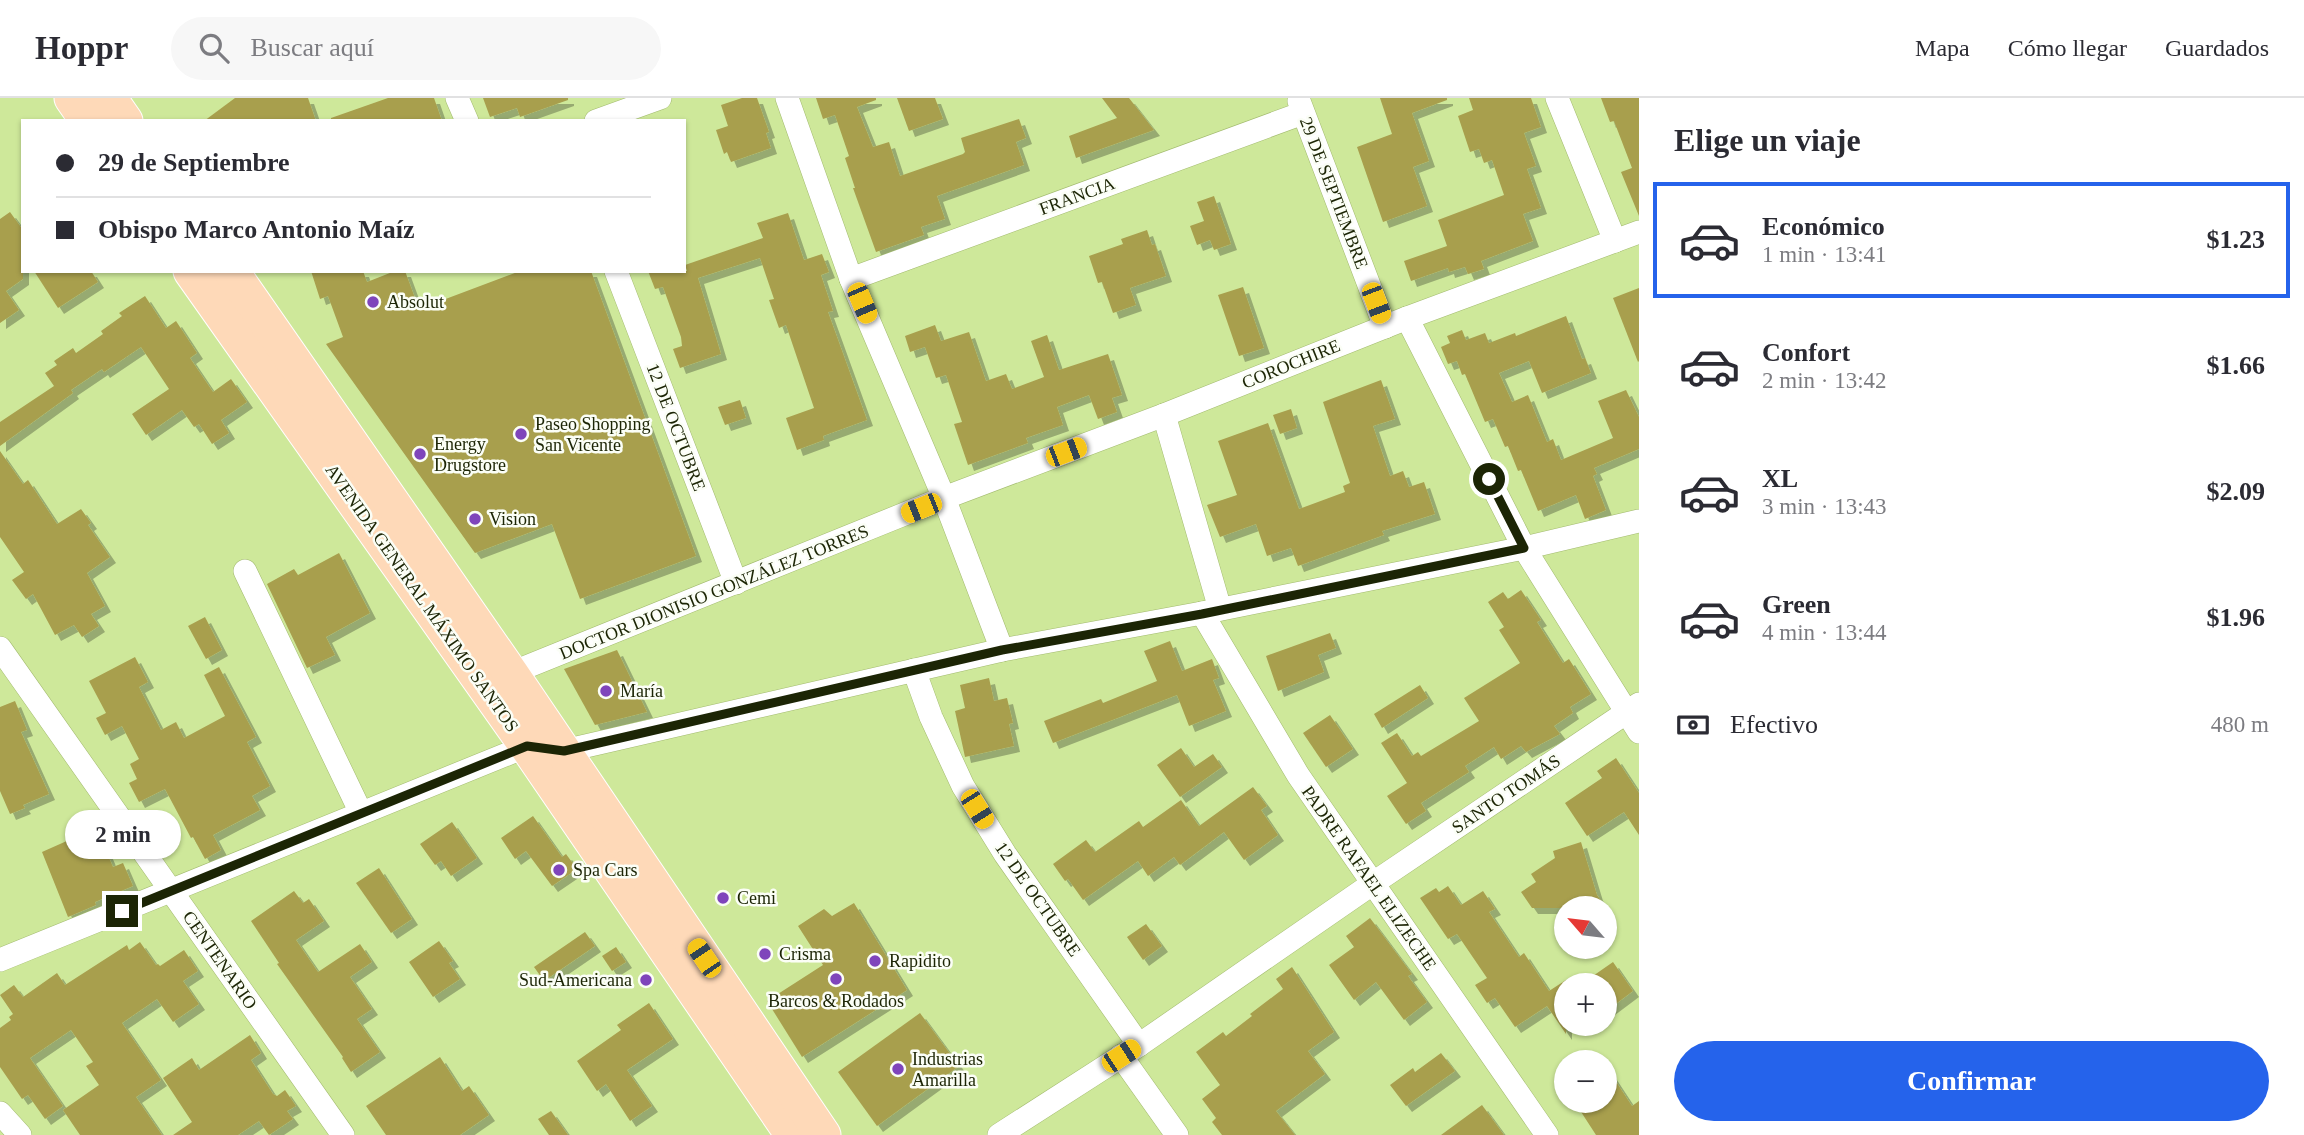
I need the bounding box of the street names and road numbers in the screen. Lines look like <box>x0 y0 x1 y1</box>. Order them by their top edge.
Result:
street label: 29 DE SEPTIEMBRE <box>1296 114 1372 272</box>
street label: FRANCIA <box>1036 173 1118 219</box>
street label: COROCHIRE <box>1239 335 1343 393</box>
street label: 12 DE OCTUBRE <box>642 360 710 494</box>
street label: AVENIDA GENERAL MÁXIMO SANTOS <box>321 460 523 736</box>
street label: DOCTOR DIONISIO GONZÁLEZ TORRES <box>556 520 871 663</box>
street label: SANTO TOMÁS <box>1447 749 1564 838</box>
street label: PADRE RAFAEL ELIZECHE <box>1298 782 1440 974</box>
street label: 12 DE OCTUBRE <box>991 838 1085 960</box>
street label: CENTENARIO <box>179 907 261 1013</box>

